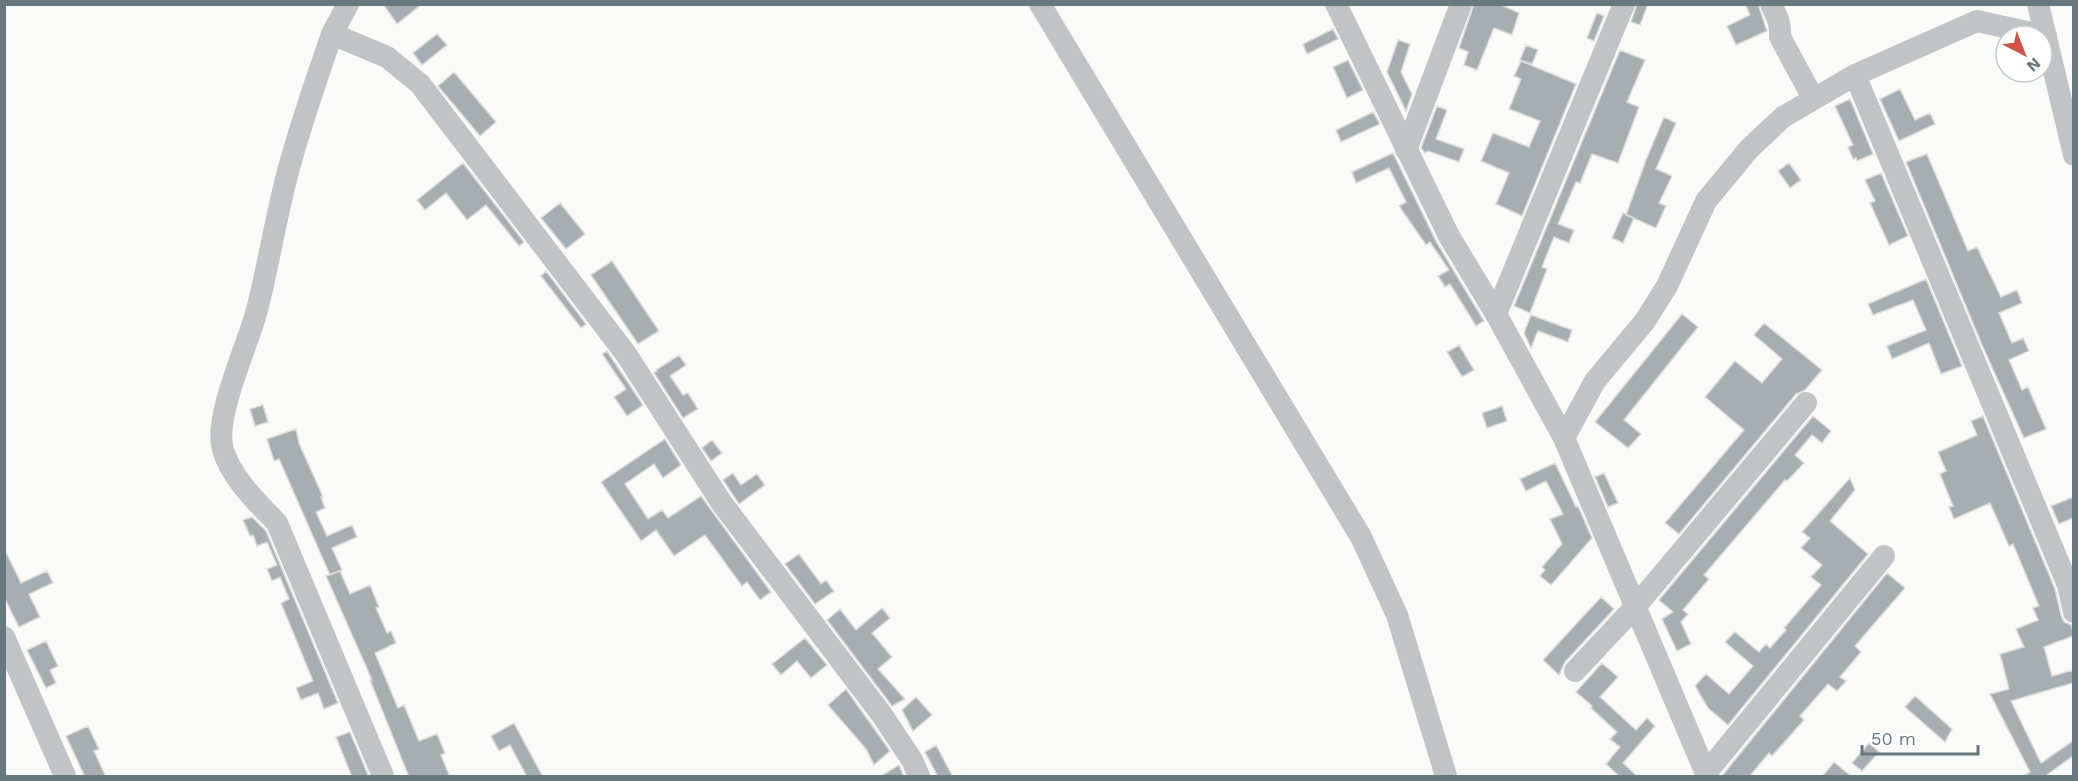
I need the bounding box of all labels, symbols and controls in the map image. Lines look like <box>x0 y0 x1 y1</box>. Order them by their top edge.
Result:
north arrow <box>1994 24 2054 84</box>
text: N <box>2023 54 2044 76</box>
scale bar <box>1862 718 1978 756</box>
text: 50 m <box>1871 728 1916 749</box>

